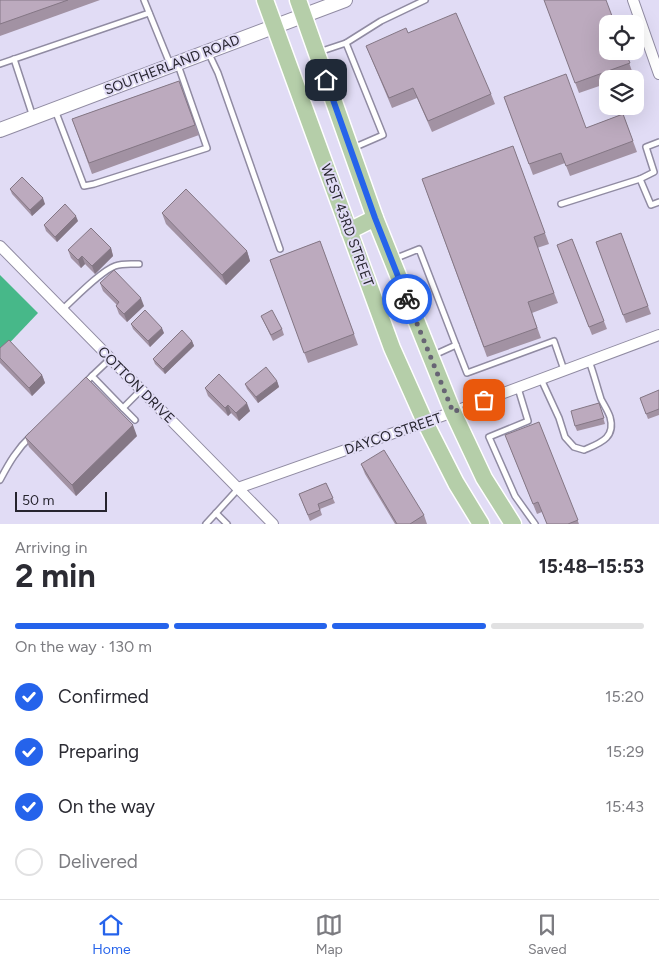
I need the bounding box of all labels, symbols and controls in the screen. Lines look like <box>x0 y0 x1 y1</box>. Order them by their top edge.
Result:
map controls <box>599 15 644 115</box>
button: locate <box>599 15 644 60</box>
street label: SOUTHERLAND ROAD <box>102 31 242 99</box>
pin <box>305 59 347 101</box>
icon: home <box>312 66 340 94</box>
button: layers <box>599 70 644 115</box>
street label: WEST 43RD STREET <box>317 161 377 289</box>
courier <box>382 274 432 324</box>
icon: bike <box>393 285 421 313</box>
street label: COTTON DRIVE <box>94 343 178 427</box>
pin <box>463 379 505 421</box>
icon: bag <box>470 386 498 414</box>
street label: DAYCO STREET <box>342 409 444 459</box>
scale bar <box>15 489 108 512</box>
text: 50 m <box>22 492 54 509</box>
text: Arriving in <box>15 538 87 557</box>
text: 15:48–15:53 <box>539 555 644 578</box>
text: 2 min <box>15 557 96 595</box>
text: On the way · 130 m <box>15 637 152 656</box>
icon: check <box>15 683 43 711</box>
text: Confirmed <box>58 685 149 708</box>
text: 15:20 <box>605 687 644 706</box>
icon: check <box>15 738 43 766</box>
text: Preparing <box>58 740 139 763</box>
text: 15:29 <box>606 742 644 761</box>
icon: check <box>15 793 43 821</box>
text: On the way <box>58 795 155 818</box>
text: 15:43 <box>606 797 644 816</box>
text: Delivered <box>58 850 138 873</box>
tab: Home <box>92 911 131 958</box>
tab: Map <box>315 911 343 958</box>
tab: Saved <box>528 911 567 958</box>

